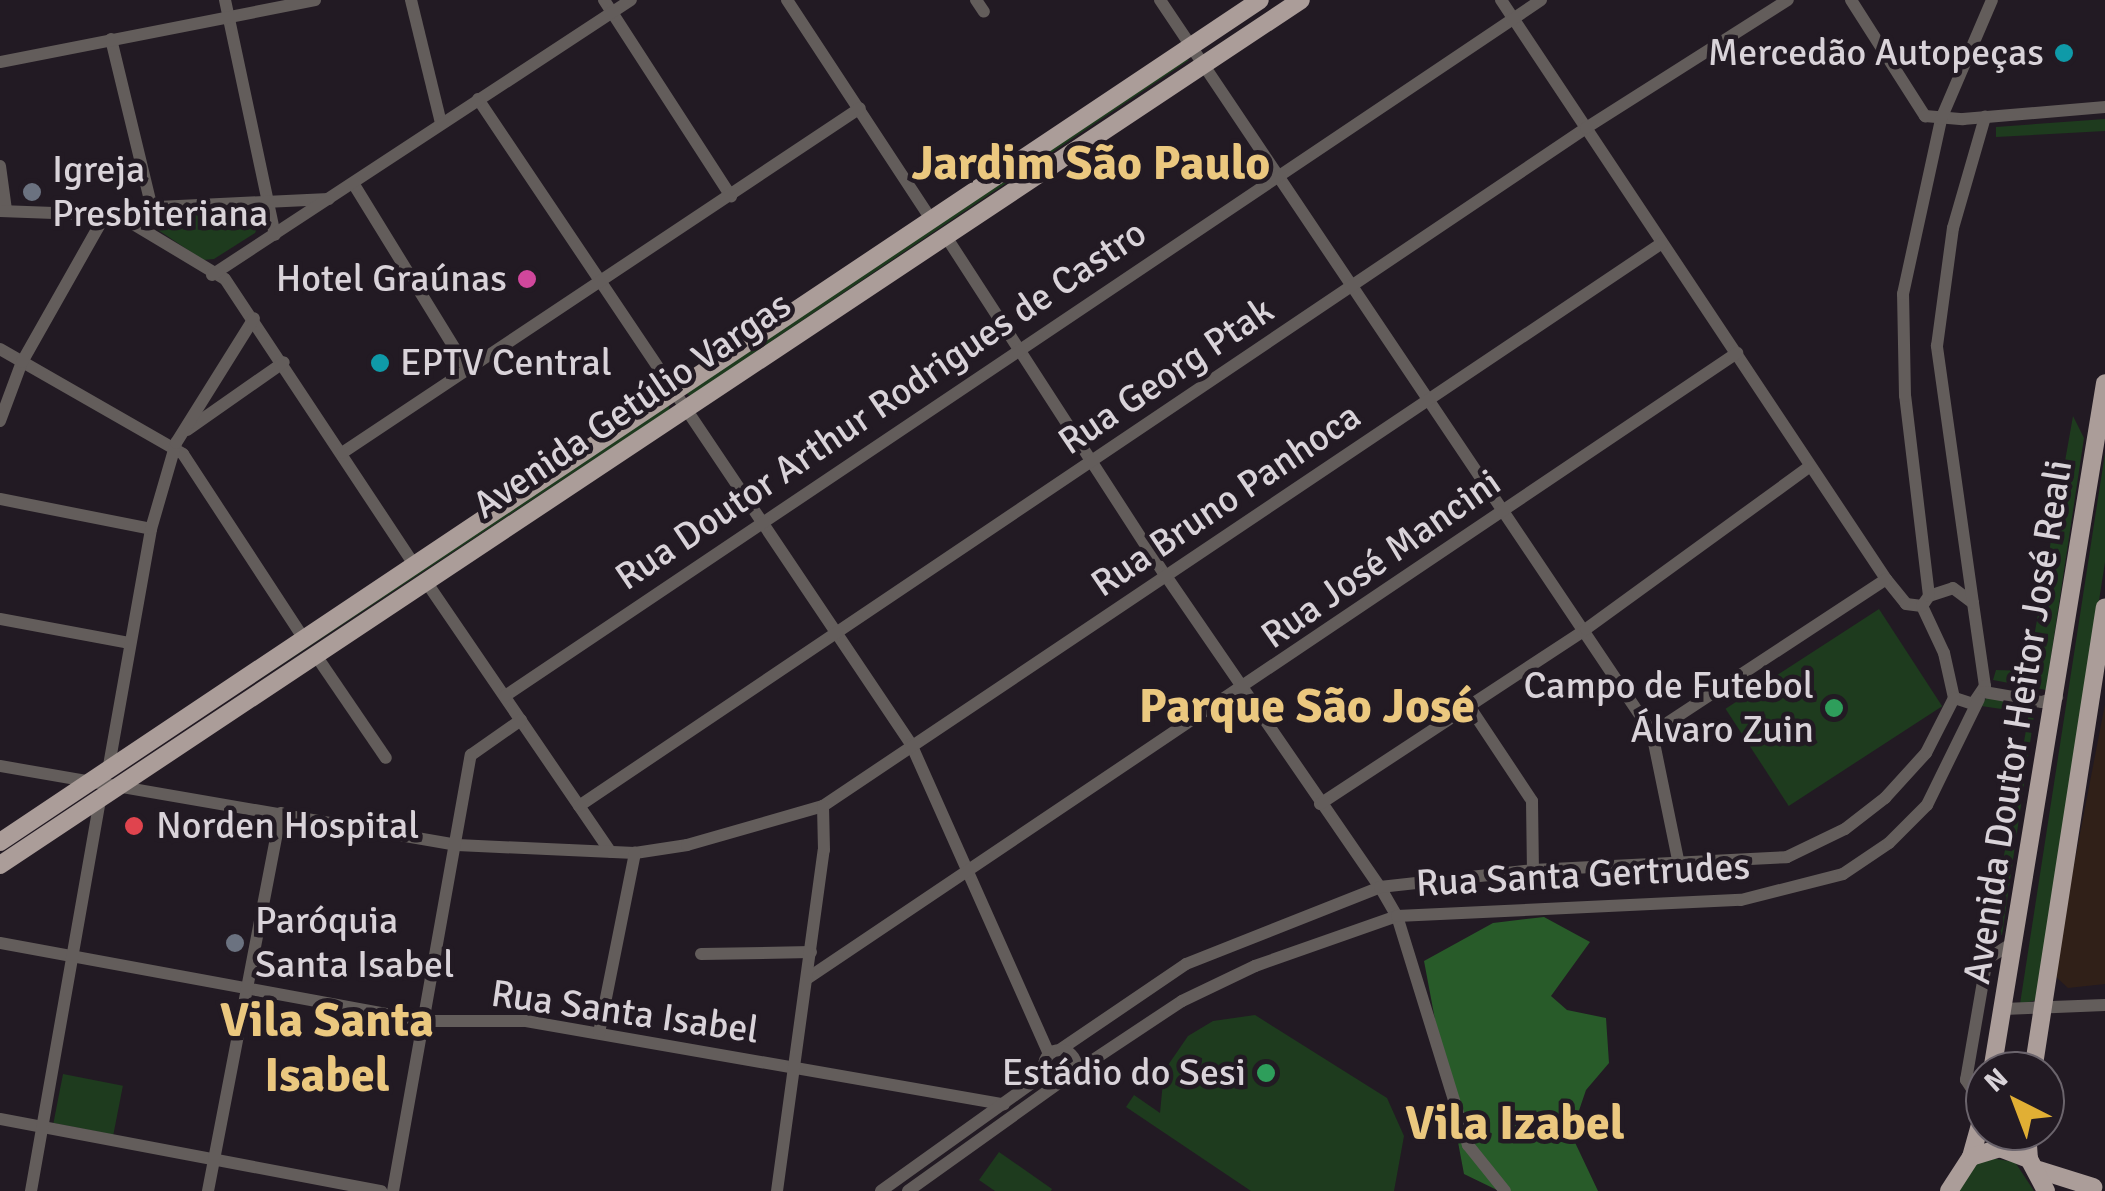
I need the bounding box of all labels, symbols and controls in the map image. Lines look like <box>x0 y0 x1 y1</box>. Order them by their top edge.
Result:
place label: Mercedão Autopeças <box>1708 30 2044 76</box>
marker: Mercedão Autopeças <box>2053 42 2075 64</box>
district label: Jardim São Paulo <box>912 135 1270 193</box>
place label: Igreja Presbiteriana <box>52 147 268 236</box>
marker: Igreja Presbiteriana <box>21 181 43 203</box>
street label: Rua Doutor Arthur Rodrigues de Castro <box>607 210 1155 600</box>
place label: Hotel Graúnas <box>276 256 507 302</box>
marker: Hotel Graúnas <box>516 268 538 290</box>
street label: Avenida Getúlio Vargas <box>464 282 800 528</box>
street label: Rua Georg Ptak <box>1050 287 1282 465</box>
place label: EPTV Central <box>400 340 612 386</box>
marker: EPTV Central <box>369 352 391 374</box>
street label: Rua Bruno Panhoca <box>1083 393 1369 607</box>
street label: Avenida Doutor Heitor José Reali <box>1954 457 2082 987</box>
street label: Rua José Mancini <box>1253 460 1509 658</box>
place label: Campo de Futebol Álvaro Zuin <box>1523 663 1814 752</box>
district label: Parque São José <box>1139 678 1475 736</box>
marker: Campo de Futebol Álvaro Zuin <box>1823 697 1845 719</box>
place label: Norden Hospital <box>156 803 419 849</box>
marker: Norden Hospital <box>121 813 147 839</box>
street label: Rua Santa Gertrudes <box>1415 843 1751 907</box>
place label: Paróquia Santa Isabel <box>255 898 454 988</box>
marker: Paróquia Santa Isabel <box>224 932 246 954</box>
street label: Rua Santa Isabel <box>488 971 762 1053</box>
district label: Vila Santa Isabel <box>220 991 434 1104</box>
place label: Estádio do Sesi <box>1002 1050 1246 1096</box>
north arrow <box>1965 1051 2065 1151</box>
text: N <box>1978 1061 2015 1099</box>
marker: Estádio do Sesi <box>1255 1062 1277 1084</box>
district label: Vila Izabel <box>1405 1095 1625 1153</box>

